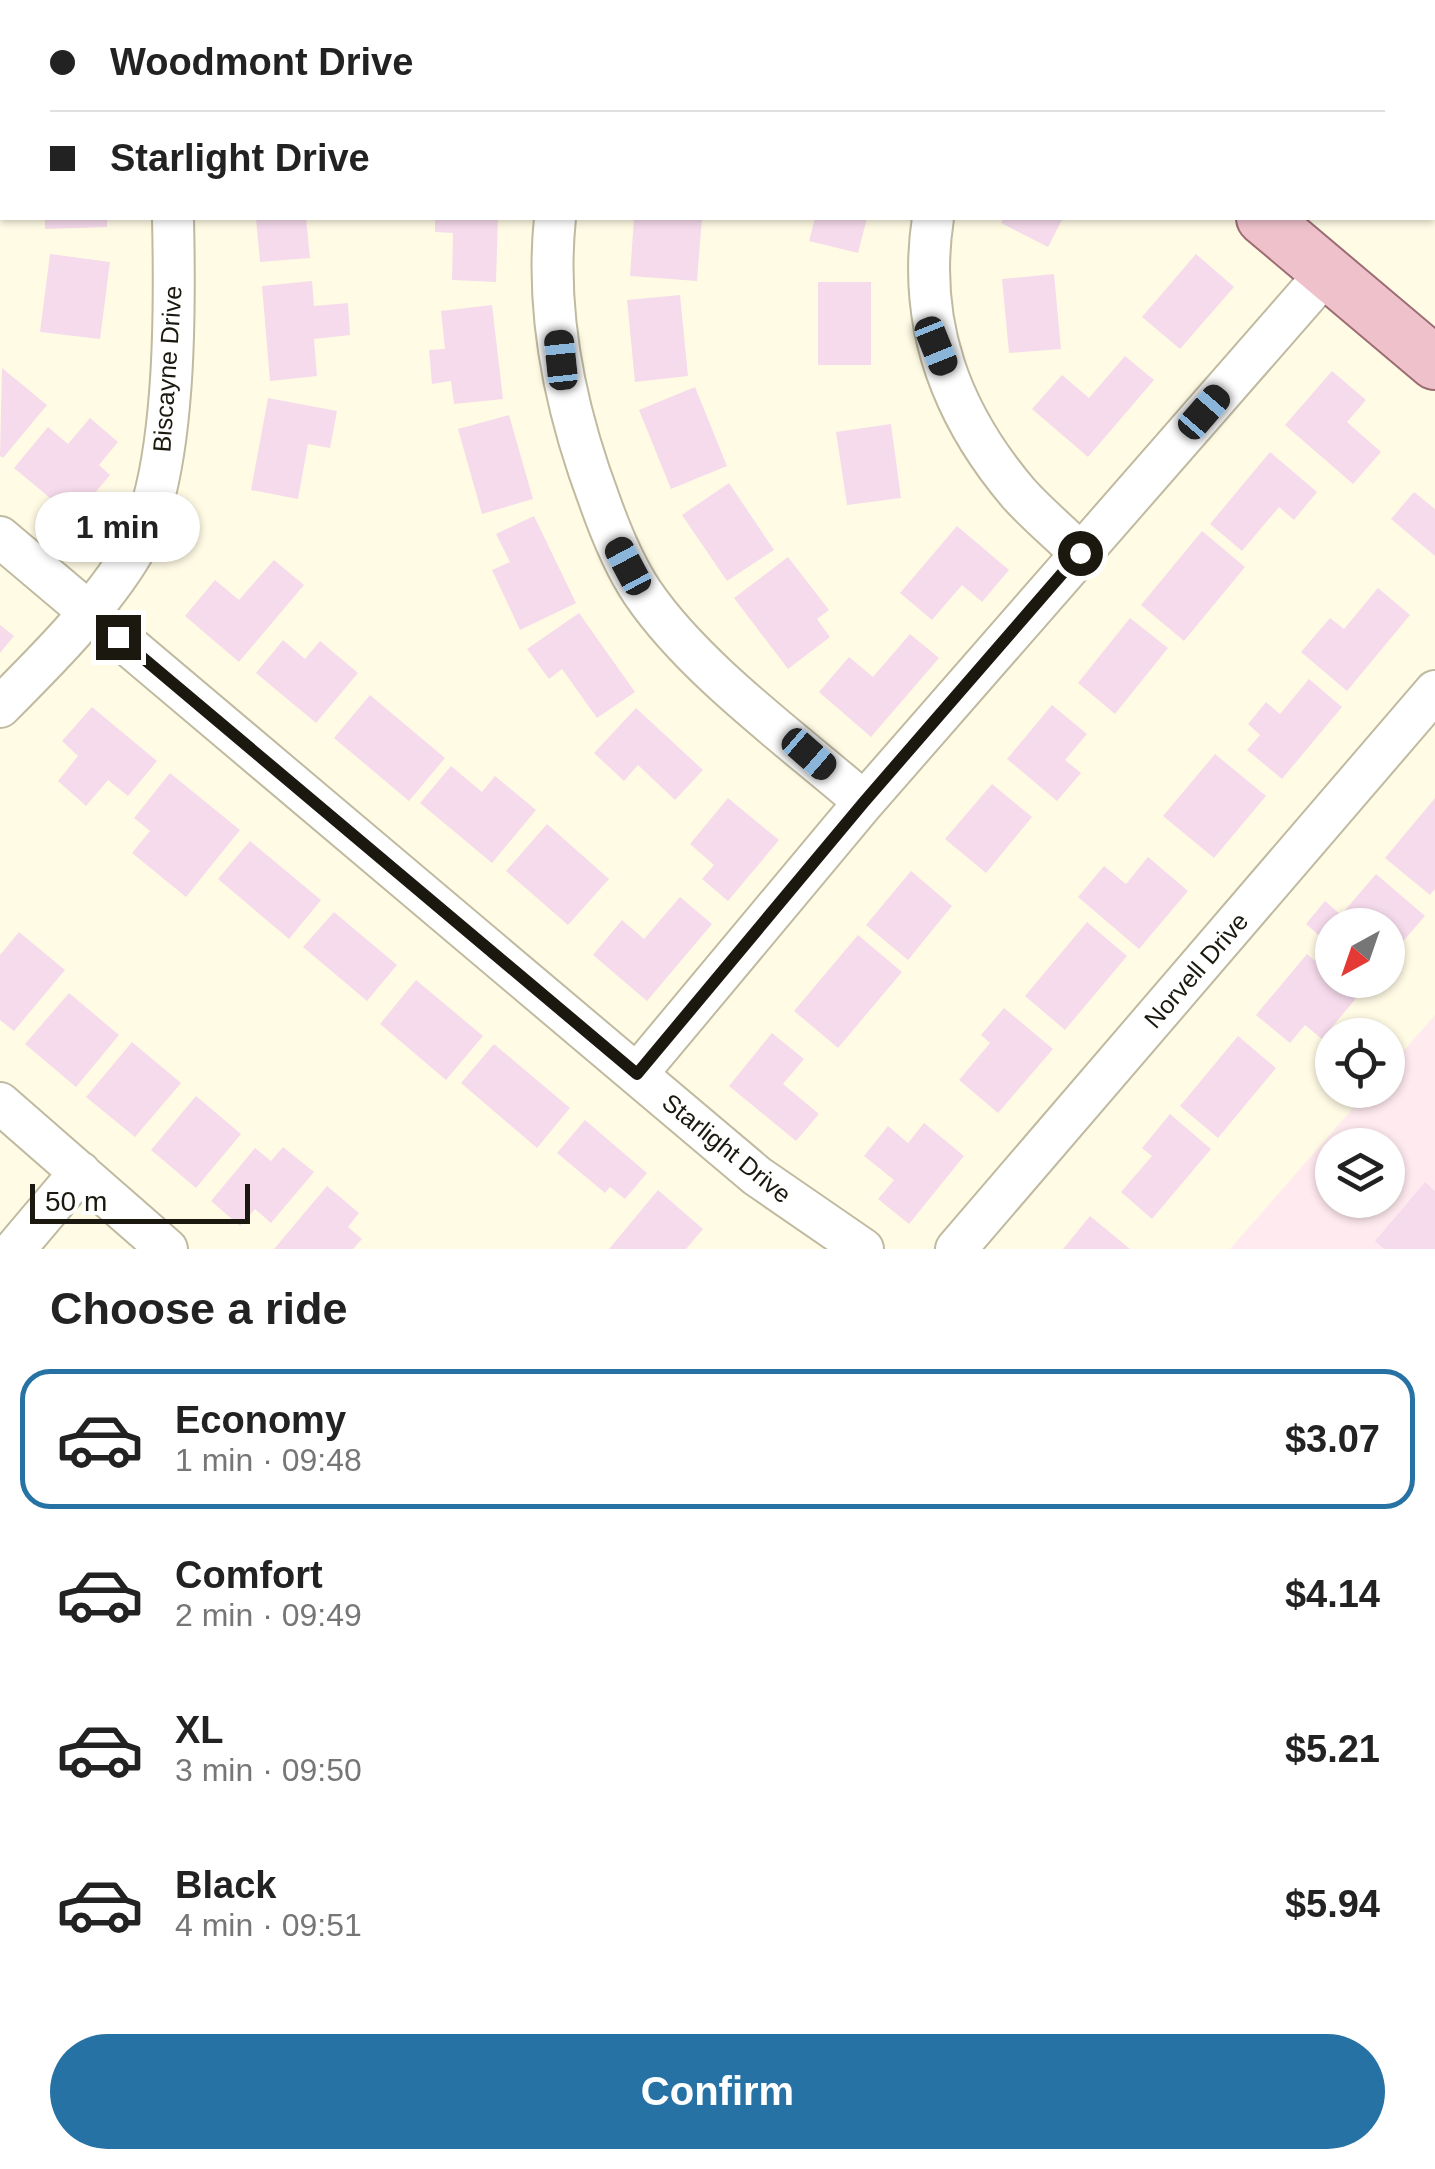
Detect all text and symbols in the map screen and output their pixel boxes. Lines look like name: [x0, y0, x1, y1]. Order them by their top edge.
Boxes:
text: Woodmont Drive: [110, 41, 413, 83]
text: Starlight Drive: [110, 137, 370, 179]
street label: Biscayne Drive: [147, 285, 187, 453]
car: [911, 313, 961, 379]
car: [543, 329, 579, 391]
car: [1173, 380, 1235, 444]
callout: 1 min: [36, 492, 200, 562]
text: 1 min: [76, 509, 159, 545]
route start: [1058, 531, 1103, 576]
car: [601, 532, 655, 600]
route end: [96, 615, 141, 660]
car: [777, 723, 841, 785]
street label: Norvell Drive: [1138, 907, 1254, 1033]
north arrow: [1315, 908, 1405, 998]
map controls: [1315, 908, 1405, 1218]
button: locate: [1315, 1018, 1405, 1108]
street label: Starlight Drive: [657, 1088, 797, 1208]
button: layers: [1315, 1128, 1405, 1218]
scale bar: [30, 1179, 250, 1224]
text: 50 m: [45, 1186, 107, 1217]
text: Choose a ride: [50, 1283, 348, 1334]
icon: car: [55, 1394, 145, 1484]
text: Economy: [175, 1399, 346, 1441]
text: $3.07: [1285, 1418, 1380, 1460]
text: 1 min · 09:48: [175, 1442, 362, 1478]
icon: car: [55, 1549, 145, 1639]
text: Comfort: [175, 1554, 323, 1596]
text: $4.14: [1285, 1573, 1380, 1615]
text: 2 min · 09:49: [175, 1597, 362, 1633]
icon: car: [55, 1704, 145, 1794]
text: XL: [175, 1709, 224, 1751]
text: $5.21: [1285, 1728, 1380, 1770]
text: 3 min · 09:50: [175, 1752, 362, 1788]
icon: car: [55, 1859, 145, 1949]
text: Black: [175, 1864, 276, 1906]
text: $5.94: [1285, 1883, 1380, 1925]
text: 4 min · 09:51: [175, 1907, 362, 1943]
button: Confirm: [50, 2034, 1385, 2149]

